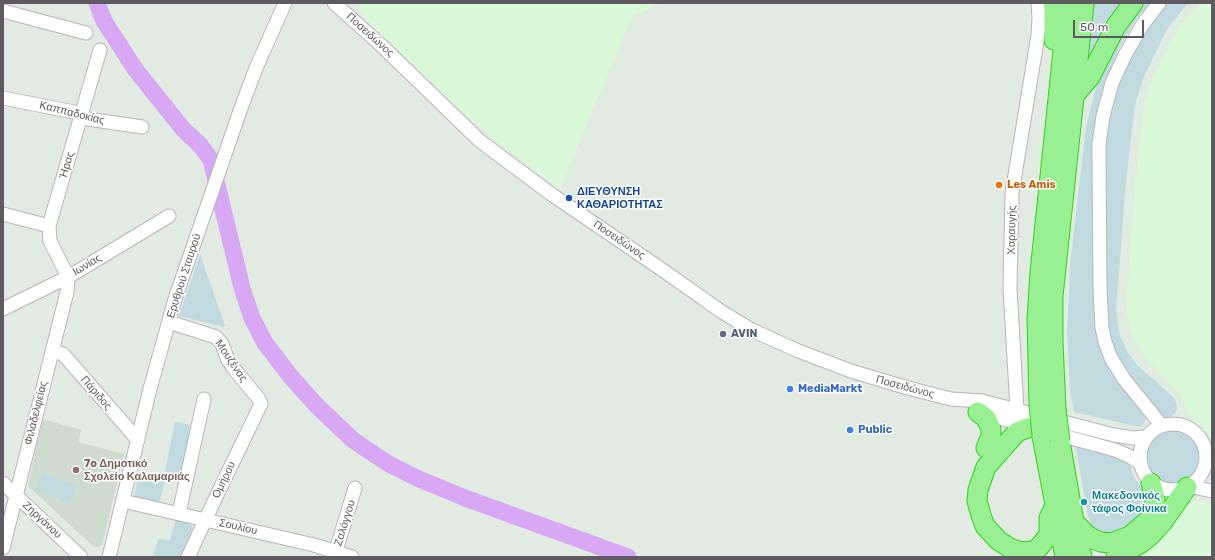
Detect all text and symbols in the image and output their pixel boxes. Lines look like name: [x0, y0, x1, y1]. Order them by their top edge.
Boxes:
street label: Ποσειδώνος: [343, 10, 397, 60]
scale bar: [1075, 12, 1146, 38]
text: 50 m: [1080, 20, 1108, 34]
street label: Καππαδοκίας: [38, 99, 106, 127]
street label: Ήρας: [57, 150, 77, 180]
place label: Les Amis: [1007, 178, 1056, 192]
marker: Les Amis: [994, 180, 1004, 190]
place label: ΔΙΕΥΘΥΝΣΗ ΚΑΘΑΡΙΟΤΗΤΑΣ: [577, 185, 663, 211]
marker: ΔΙΕΥΘΥΝΣΗ ΚΑΘΑΡΙΟΤΗΤΑΣ: [564, 193, 574, 203]
street label: Χαραυγής: [1005, 205, 1019, 255]
street label: Ποσειδώνος: [591, 218, 647, 262]
street label: Ερυθρού Σταυρού: [164, 232, 204, 320]
street label: Ιωνίας: [70, 251, 104, 279]
place label: AVIN: [731, 327, 757, 341]
marker: AVIN: [718, 329, 728, 339]
street label: Μουζένας: [212, 337, 250, 385]
street label: Πάριδος: [78, 373, 114, 413]
street label: Ποσειδώνος: [874, 373, 936, 401]
street label: Φιλαδελφείας: [22, 380, 50, 446]
place label: MediaMarkt: [798, 382, 862, 396]
marker: MediaMarkt: [785, 384, 795, 394]
place label: Public: [858, 423, 892, 437]
marker: Public: [845, 425, 855, 435]
place label: 7o Δημοτικό Σχολείο Καλαμαριάς: [84, 457, 190, 483]
street label: Ομήρου: [209, 459, 239, 501]
marker: 7o Δημοτικό Σχολείο Καλαμαριάς: [71, 465, 81, 475]
place label: Μακεδονικός τάφος Φοίνικα: [1092, 489, 1167, 515]
marker: Μακεδονικός τάφος Φοίνικα: [1079, 497, 1089, 507]
street label: Ζαλόγγου: [332, 498, 358, 548]
street label: Ζηργάνου: [20, 499, 64, 541]
street label: Σουλίου: [218, 516, 258, 538]

